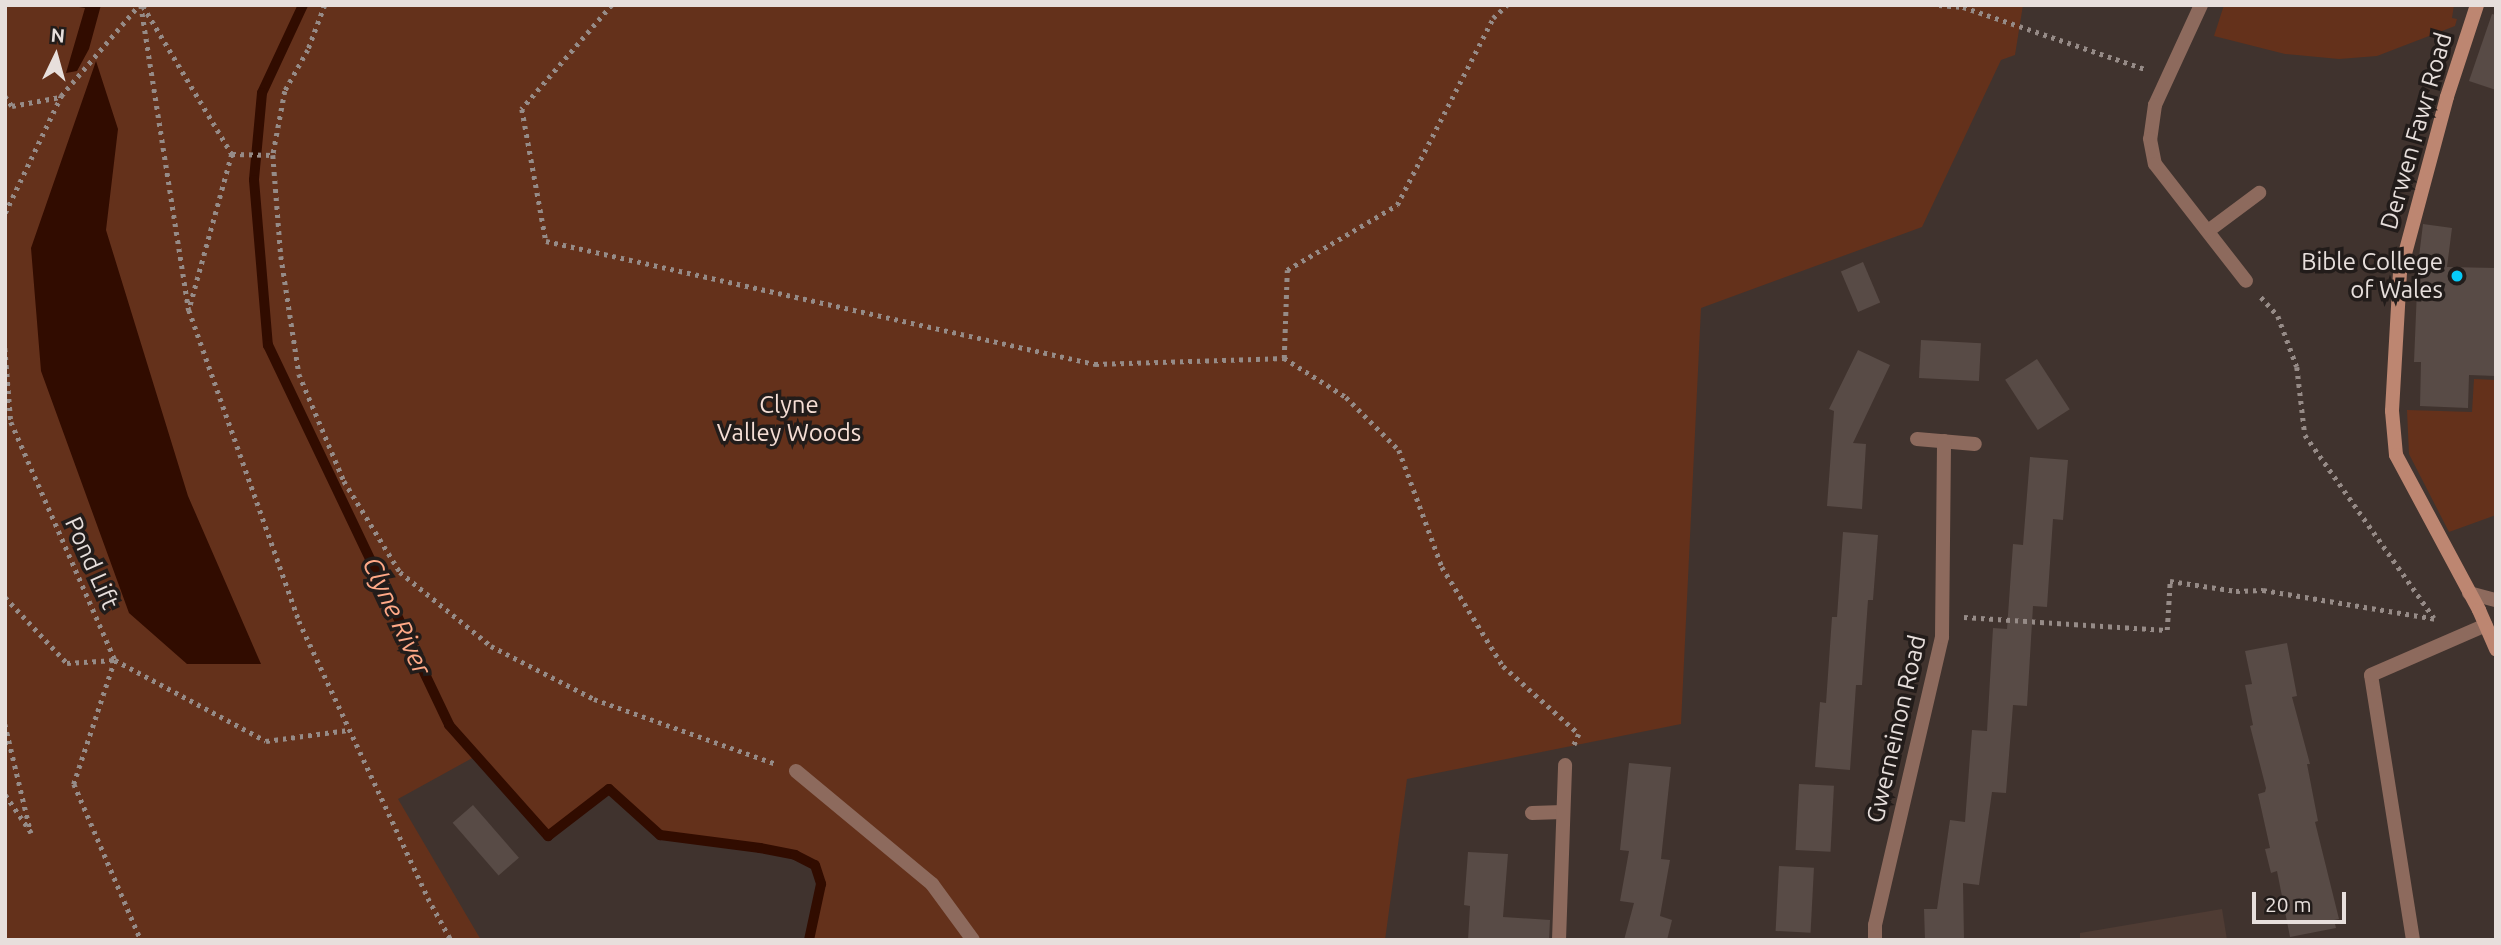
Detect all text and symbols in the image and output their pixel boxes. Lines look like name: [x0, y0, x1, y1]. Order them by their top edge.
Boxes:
north arrow: [21, 21, 91, 91]
text: N: [50, 24, 66, 47]
street label: Derwen Fawr Road: [2374, 29, 2458, 233]
place label: Bible College of Wales: [2301, 248, 2443, 304]
marker: Bible College of Wales: [2449, 268, 2465, 284]
park label: Clyne Valley Woods: [717, 391, 861, 447]
street label: Pond Lift: [59, 512, 125, 614]
water label: Clyne River: [356, 552, 438, 680]
street label: Gwerneinon Road: [1860, 632, 1932, 826]
scale bar: [2256, 878, 2350, 922]
text: 20 m: [2265, 892, 2312, 916]

